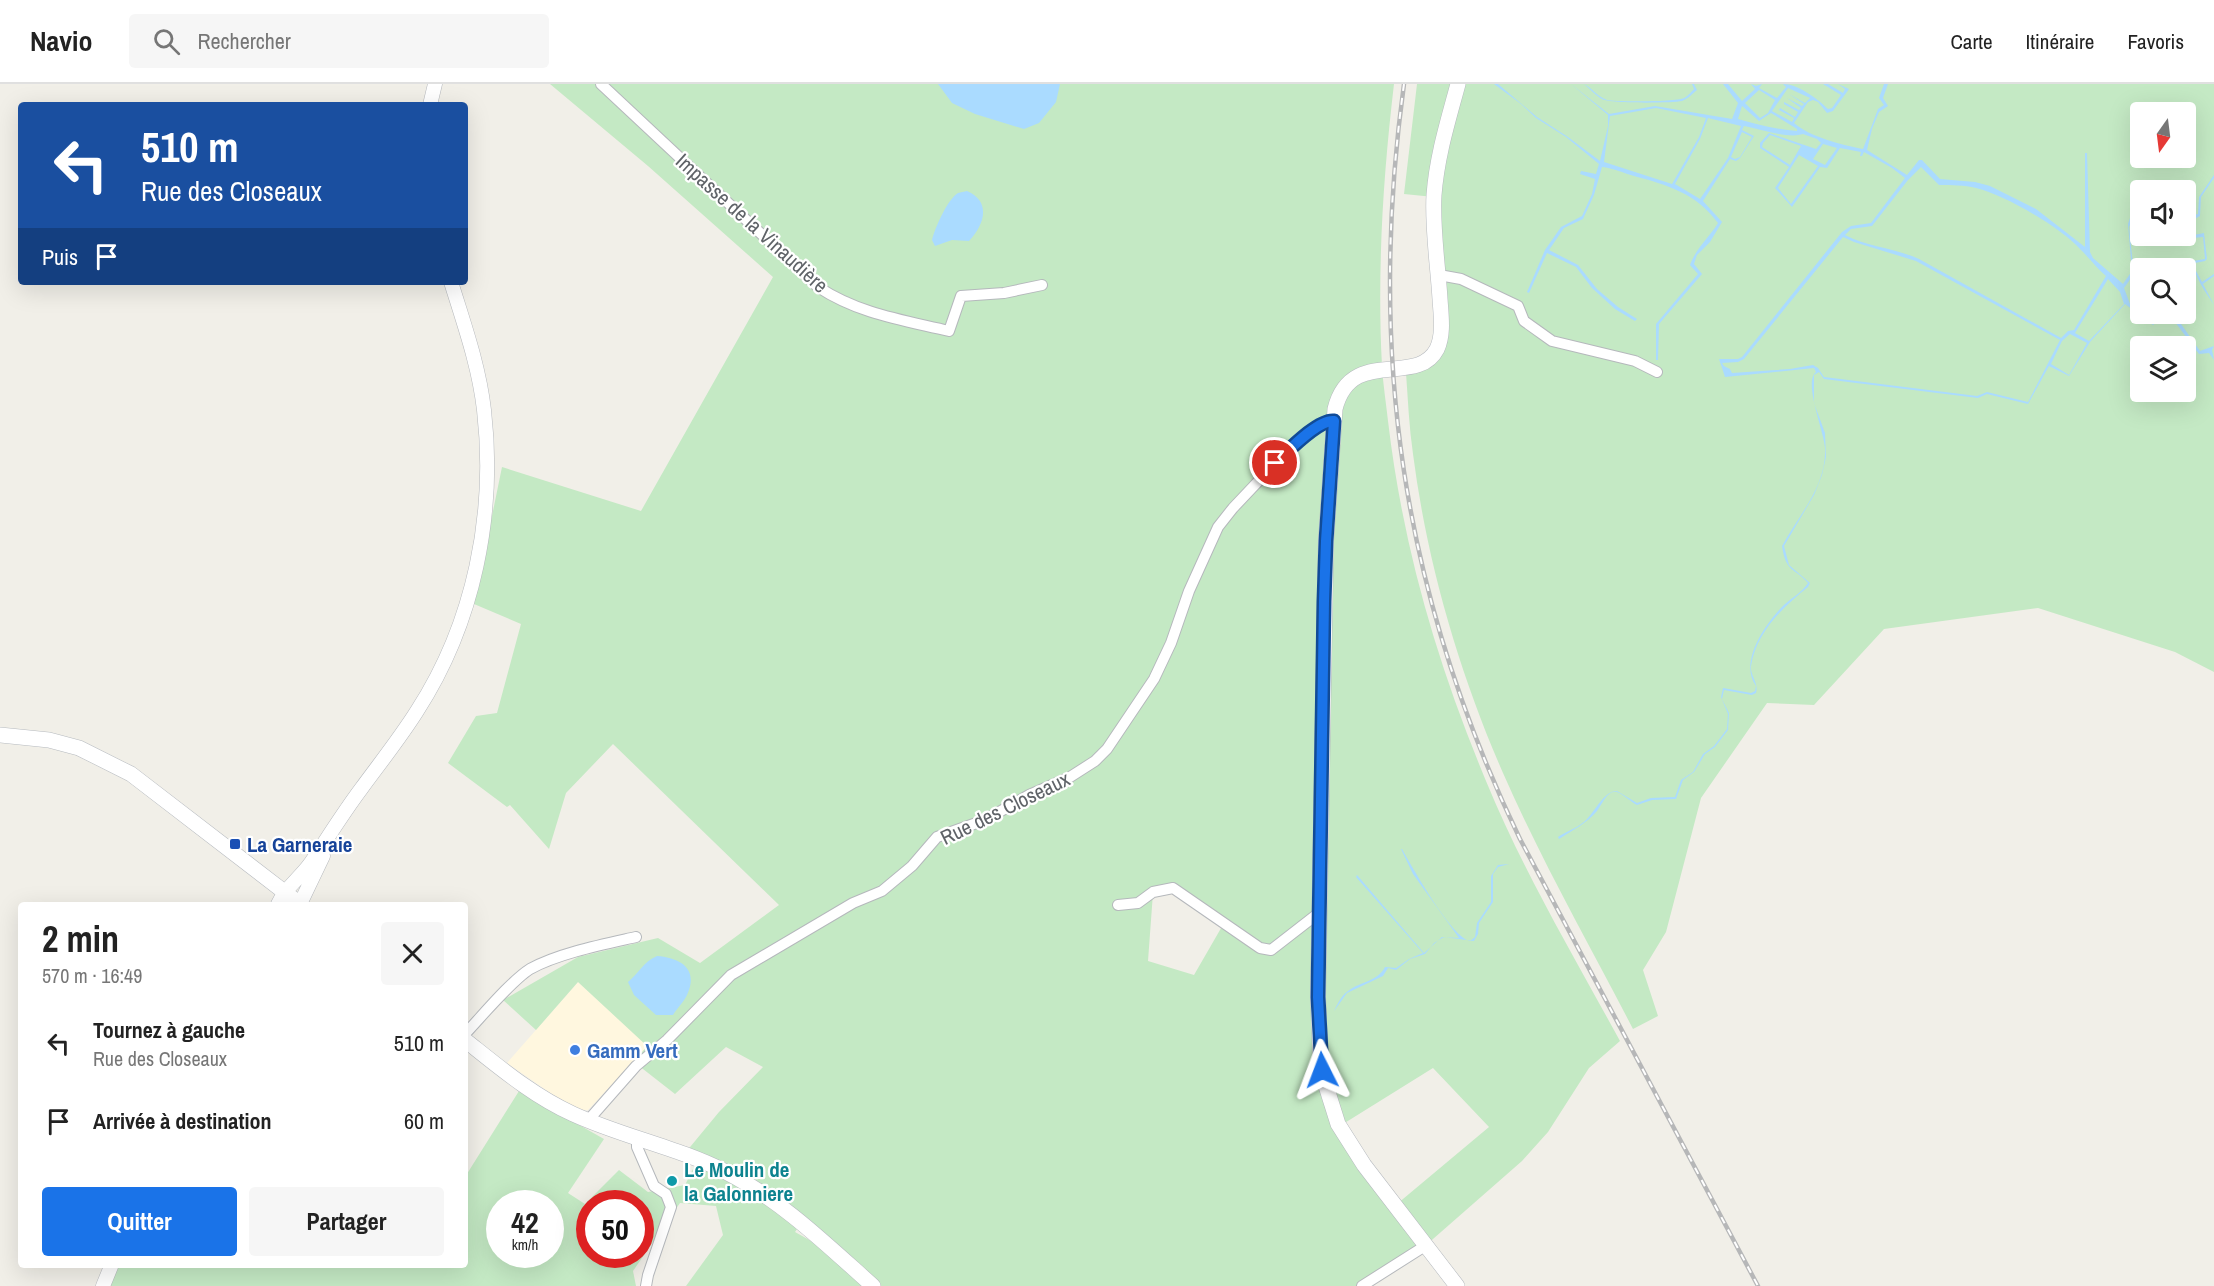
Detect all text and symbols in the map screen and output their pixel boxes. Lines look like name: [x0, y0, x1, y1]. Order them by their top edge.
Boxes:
search box: [129, 14, 549, 68]
text: Navio: [30, 22, 93, 60]
icon: search: [150, 25, 183, 58]
text: Rechercher: [198, 26, 291, 56]
text: Carte: [1950, 27, 1993, 56]
text: Itinéraire: [2026, 27, 2094, 56]
text: Favoris: [2127, 27, 2184, 56]
north arrow: [2130, 102, 2196, 168]
map controls: [2130, 102, 2196, 402]
text: 510 m: [141, 119, 239, 175]
icon: left: [42, 126, 120, 204]
street label: Impasse de la Vinaudière: [669, 147, 835, 299]
text: Rue des Closeaux: [141, 173, 322, 209]
button: sound: [2130, 180, 2196, 246]
icon: arrive: [90, 240, 123, 273]
text: Puis: [42, 242, 78, 272]
button: search: [2130, 258, 2196, 324]
button: layers: [2130, 336, 2196, 402]
pin: [1249, 437, 1300, 488]
icon: arrive: [1258, 446, 1291, 479]
street label: Rue des Closeaux: [935, 764, 1075, 852]
place label: La Garneraie: [247, 830, 352, 859]
marker: La Garneraie: [228, 837, 242, 851]
text: 2 min: [42, 915, 119, 963]
button: close: [381, 922, 444, 985]
text: 570 m · 16:49: [42, 962, 142, 989]
text: Tournez à gauche: [93, 1015, 245, 1045]
icon: left: [42, 1027, 75, 1060]
text: 510 m: [394, 1028, 444, 1058]
place label: Gamm Vert: [587, 1036, 678, 1065]
position arrow: [1290, 1038, 1354, 1102]
marker: Gamm Vert: [568, 1043, 582, 1057]
text: Rue des Closeaux: [93, 1045, 227, 1072]
icon: arrive: [42, 1105, 75, 1138]
text: Arrivée à destination: [93, 1106, 271, 1136]
text: 60 m: [404, 1106, 444, 1136]
place label: Le Moulin de la Galonniere: [684, 1155, 793, 1208]
marker: Le Moulin de la Galonniere: [665, 1174, 679, 1188]
button: Quitter: [42, 1187, 237, 1256]
button: Partager: [249, 1187, 444, 1256]
speed limit sign: 50: [576, 1190, 654, 1268]
text: 42: [511, 1202, 539, 1242]
text: km/h: [512, 1234, 538, 1255]

